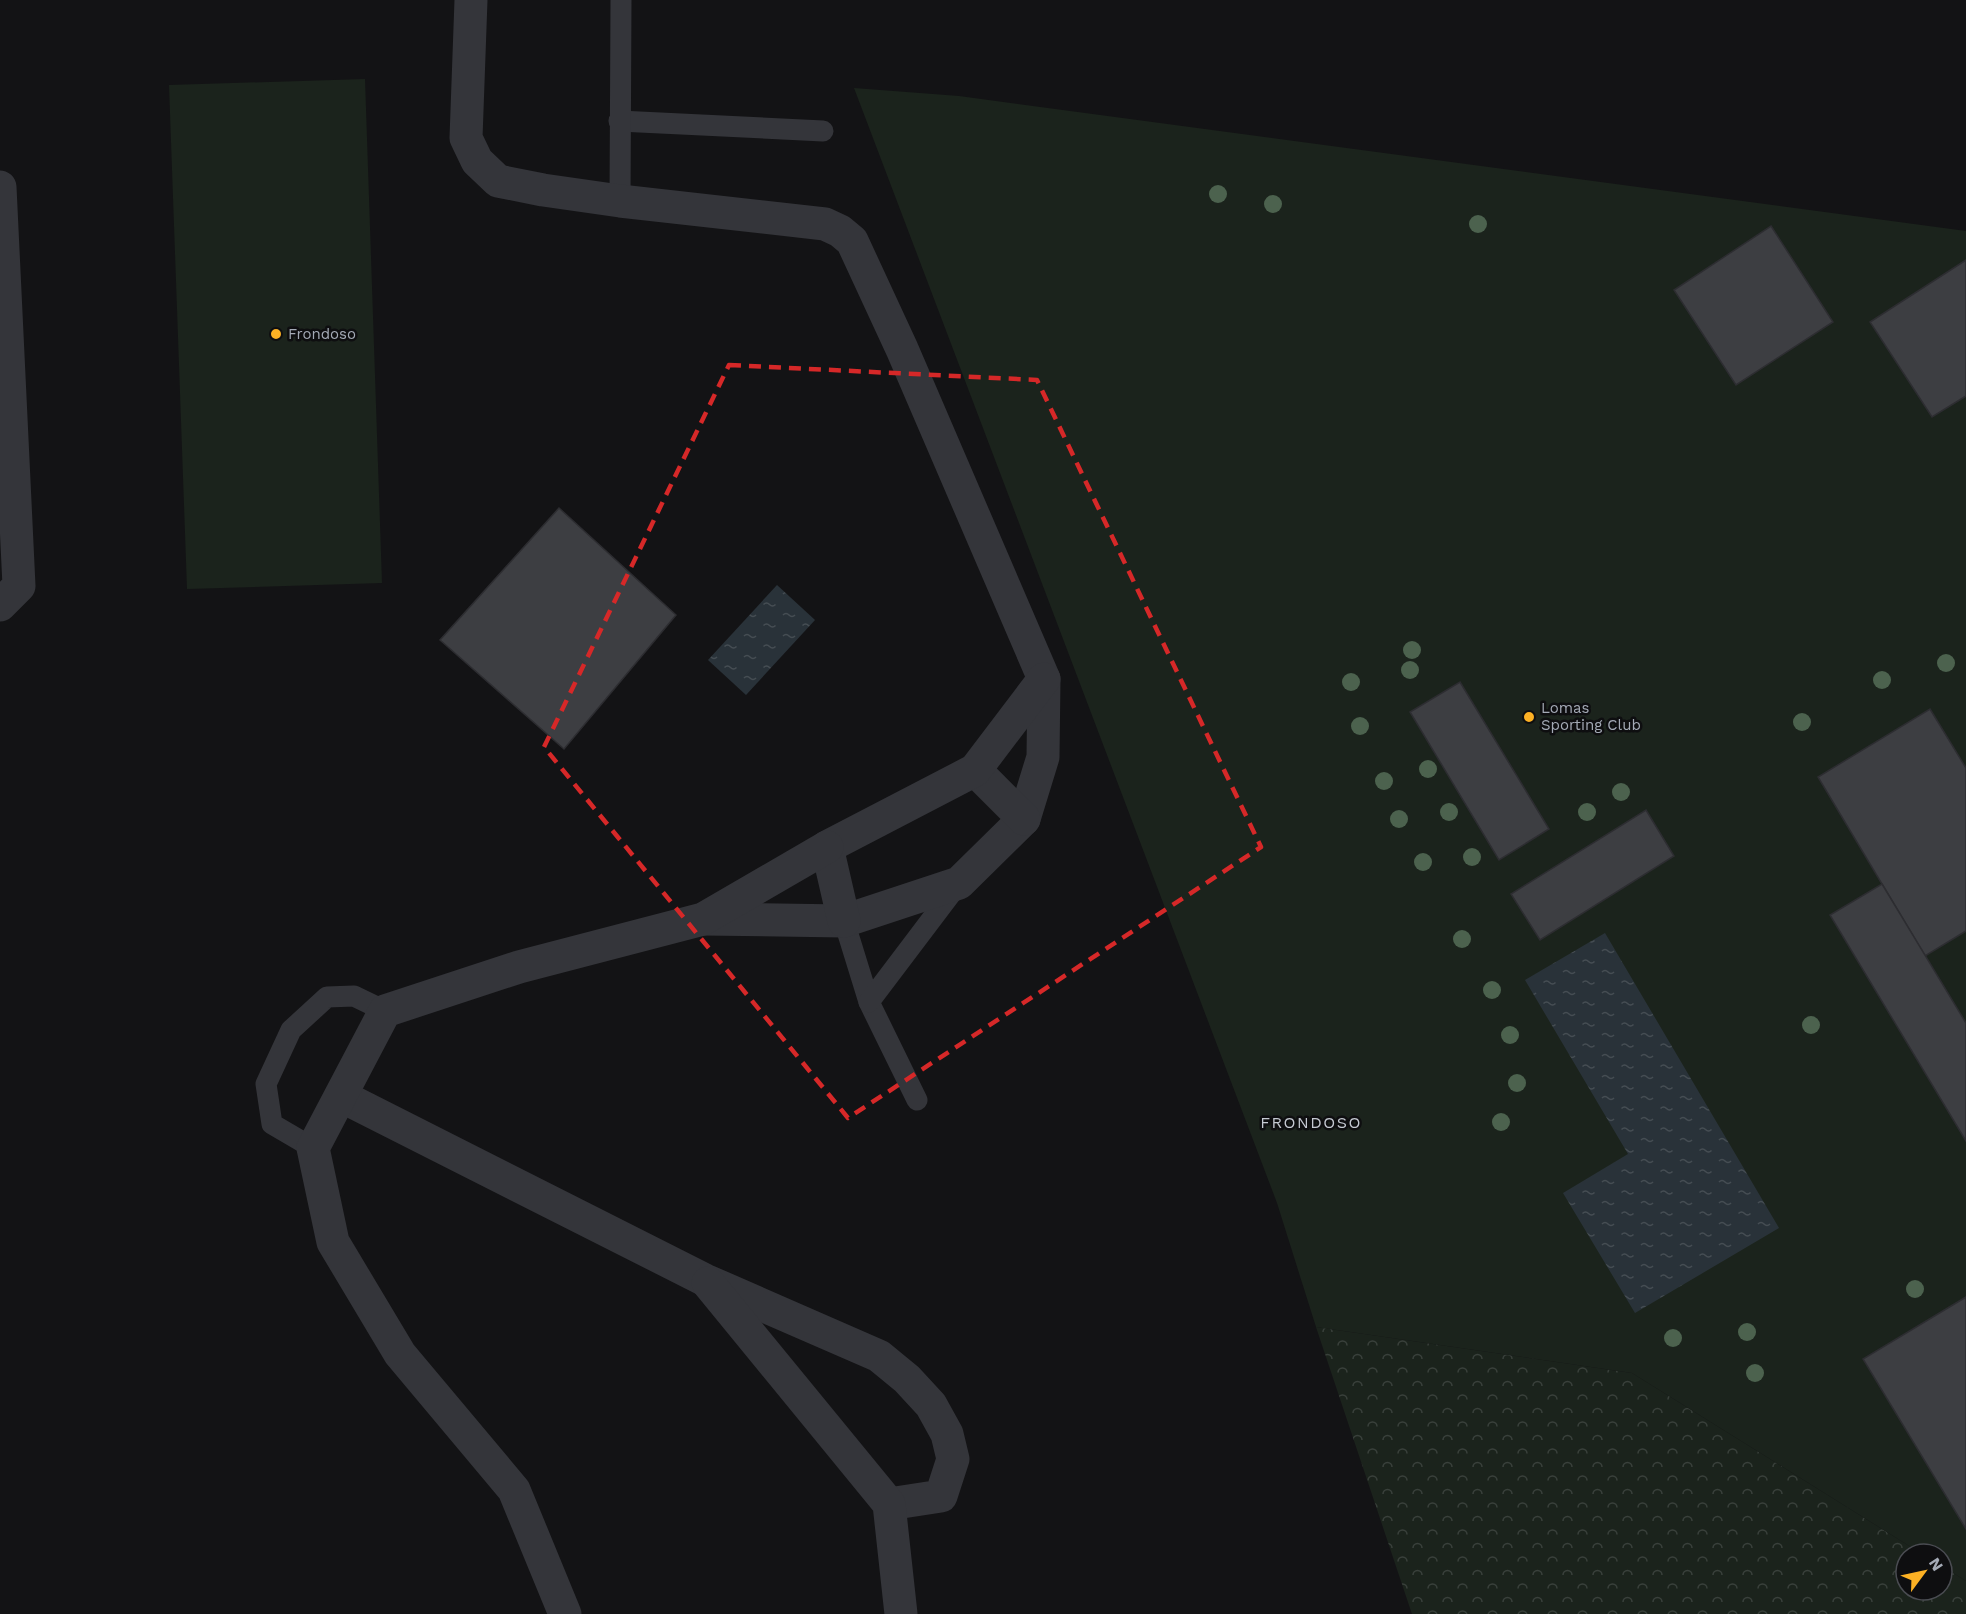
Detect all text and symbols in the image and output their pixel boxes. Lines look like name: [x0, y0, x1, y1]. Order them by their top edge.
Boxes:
place label: Frondoso: [288, 325, 356, 343]
marker: Frondoso: [269, 327, 283, 341]
place label: Lomas Sporting Club: [1541, 699, 1641, 734]
marker: Lomas Sporting Club: [1522, 710, 1536, 724]
district label: FRONDOSO: [1260, 1113, 1362, 1132]
north arrow: [1894, 1542, 1954, 1602]
text: N: [1925, 1554, 1947, 1574]

